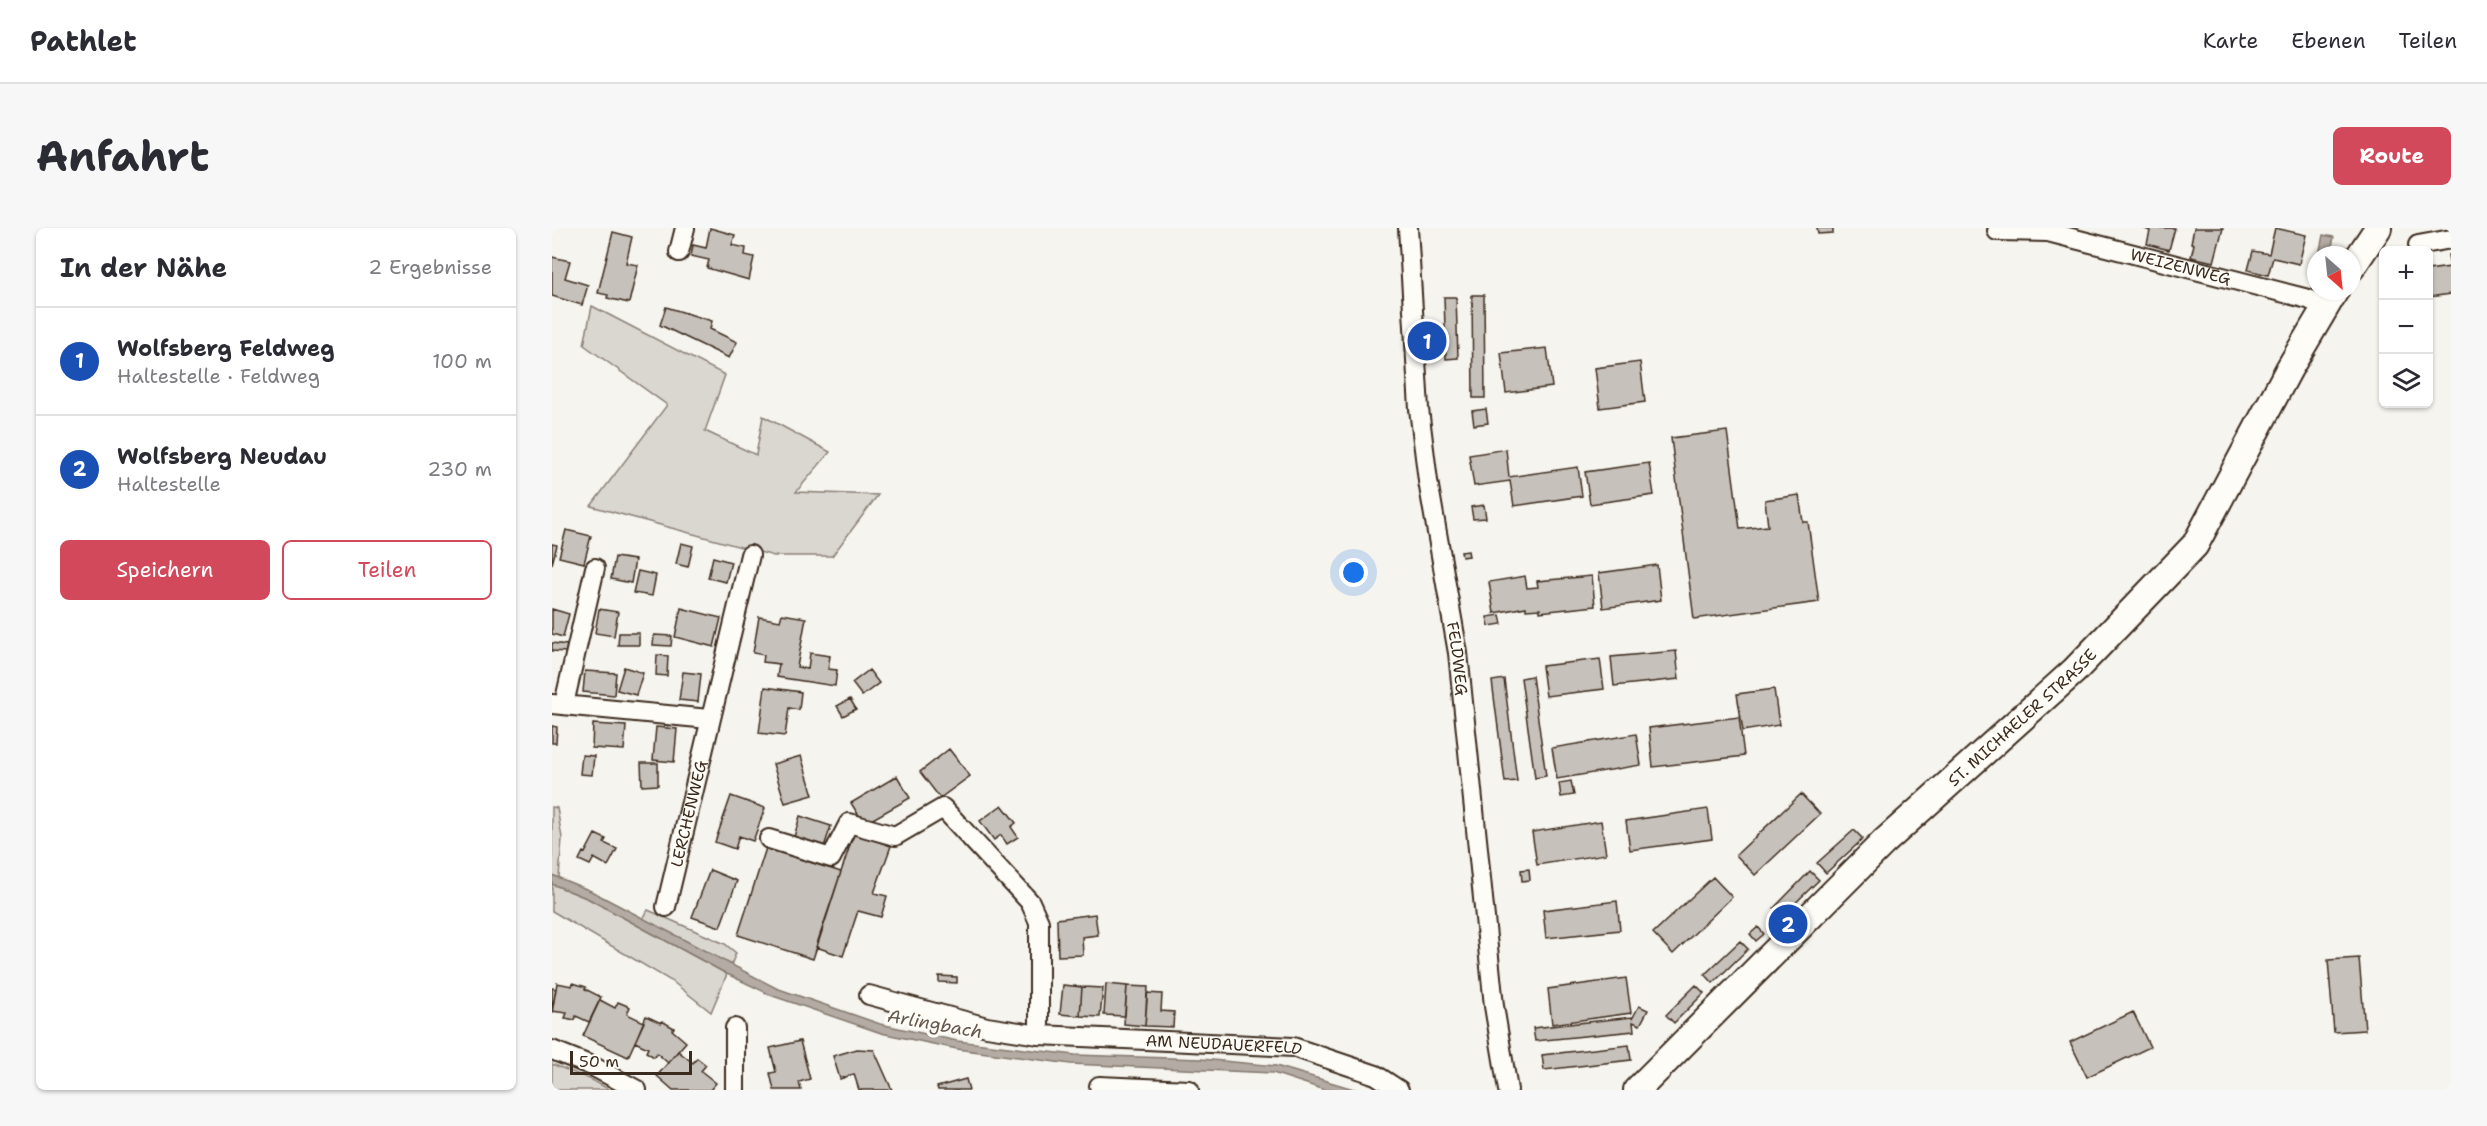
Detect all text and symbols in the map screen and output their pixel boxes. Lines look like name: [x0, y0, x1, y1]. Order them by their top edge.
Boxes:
text: Pathlet: [30, 22, 137, 60]
text: Karte: [2203, 27, 2258, 55]
text: Ebenen: [2291, 27, 2366, 55]
text: Teilen: [2399, 27, 2457, 55]
button: Route: [2333, 127, 2451, 185]
text: Anfahrt: [36, 128, 209, 184]
street label: WEIZENWEG: [2128, 243, 2233, 289]
north arrow: [2307, 246, 2361, 300]
map controls: [2379, 246, 2433, 408]
button: +: [2379, 246, 2433, 300]
text: In der Nähe: [60, 250, 227, 285]
text: 2 Ergebnisse: [368, 254, 492, 280]
button: −: [2379, 300, 2433, 354]
pin: 1: [1408, 318, 1446, 364]
text: Wolfsberg Feldweg: [117, 334, 335, 363]
text: 1: [75, 348, 84, 374]
text: 100 m: [432, 348, 492, 374]
button: layers: [2379, 354, 2433, 408]
text: Haltestelle · Feldweg: [117, 363, 320, 389]
text: Wolfsberg Neudau: [117, 442, 327, 471]
text: 2: [73, 456, 87, 482]
text: 230 m: [427, 456, 492, 482]
text: Haltestelle: [117, 471, 221, 497]
button: Speichern: [60, 540, 270, 600]
button: Teilen: [282, 540, 492, 600]
your location: [1339, 558, 1368, 587]
street label: FELDWEG: [1442, 620, 1473, 697]
street label: ST. MICHAELER STRASSE: [1943, 644, 2101, 790]
street label: LERCHENWEG: [665, 758, 711, 869]
pin: 2: [1768, 902, 1808, 946]
water label: Arlingbach: [886, 1004, 984, 1044]
street label: AM NEUDAUERFELD: [1145, 1030, 1305, 1060]
scale bar: [570, 1048, 692, 1076]
text: 50 m: [579, 1051, 619, 1072]

